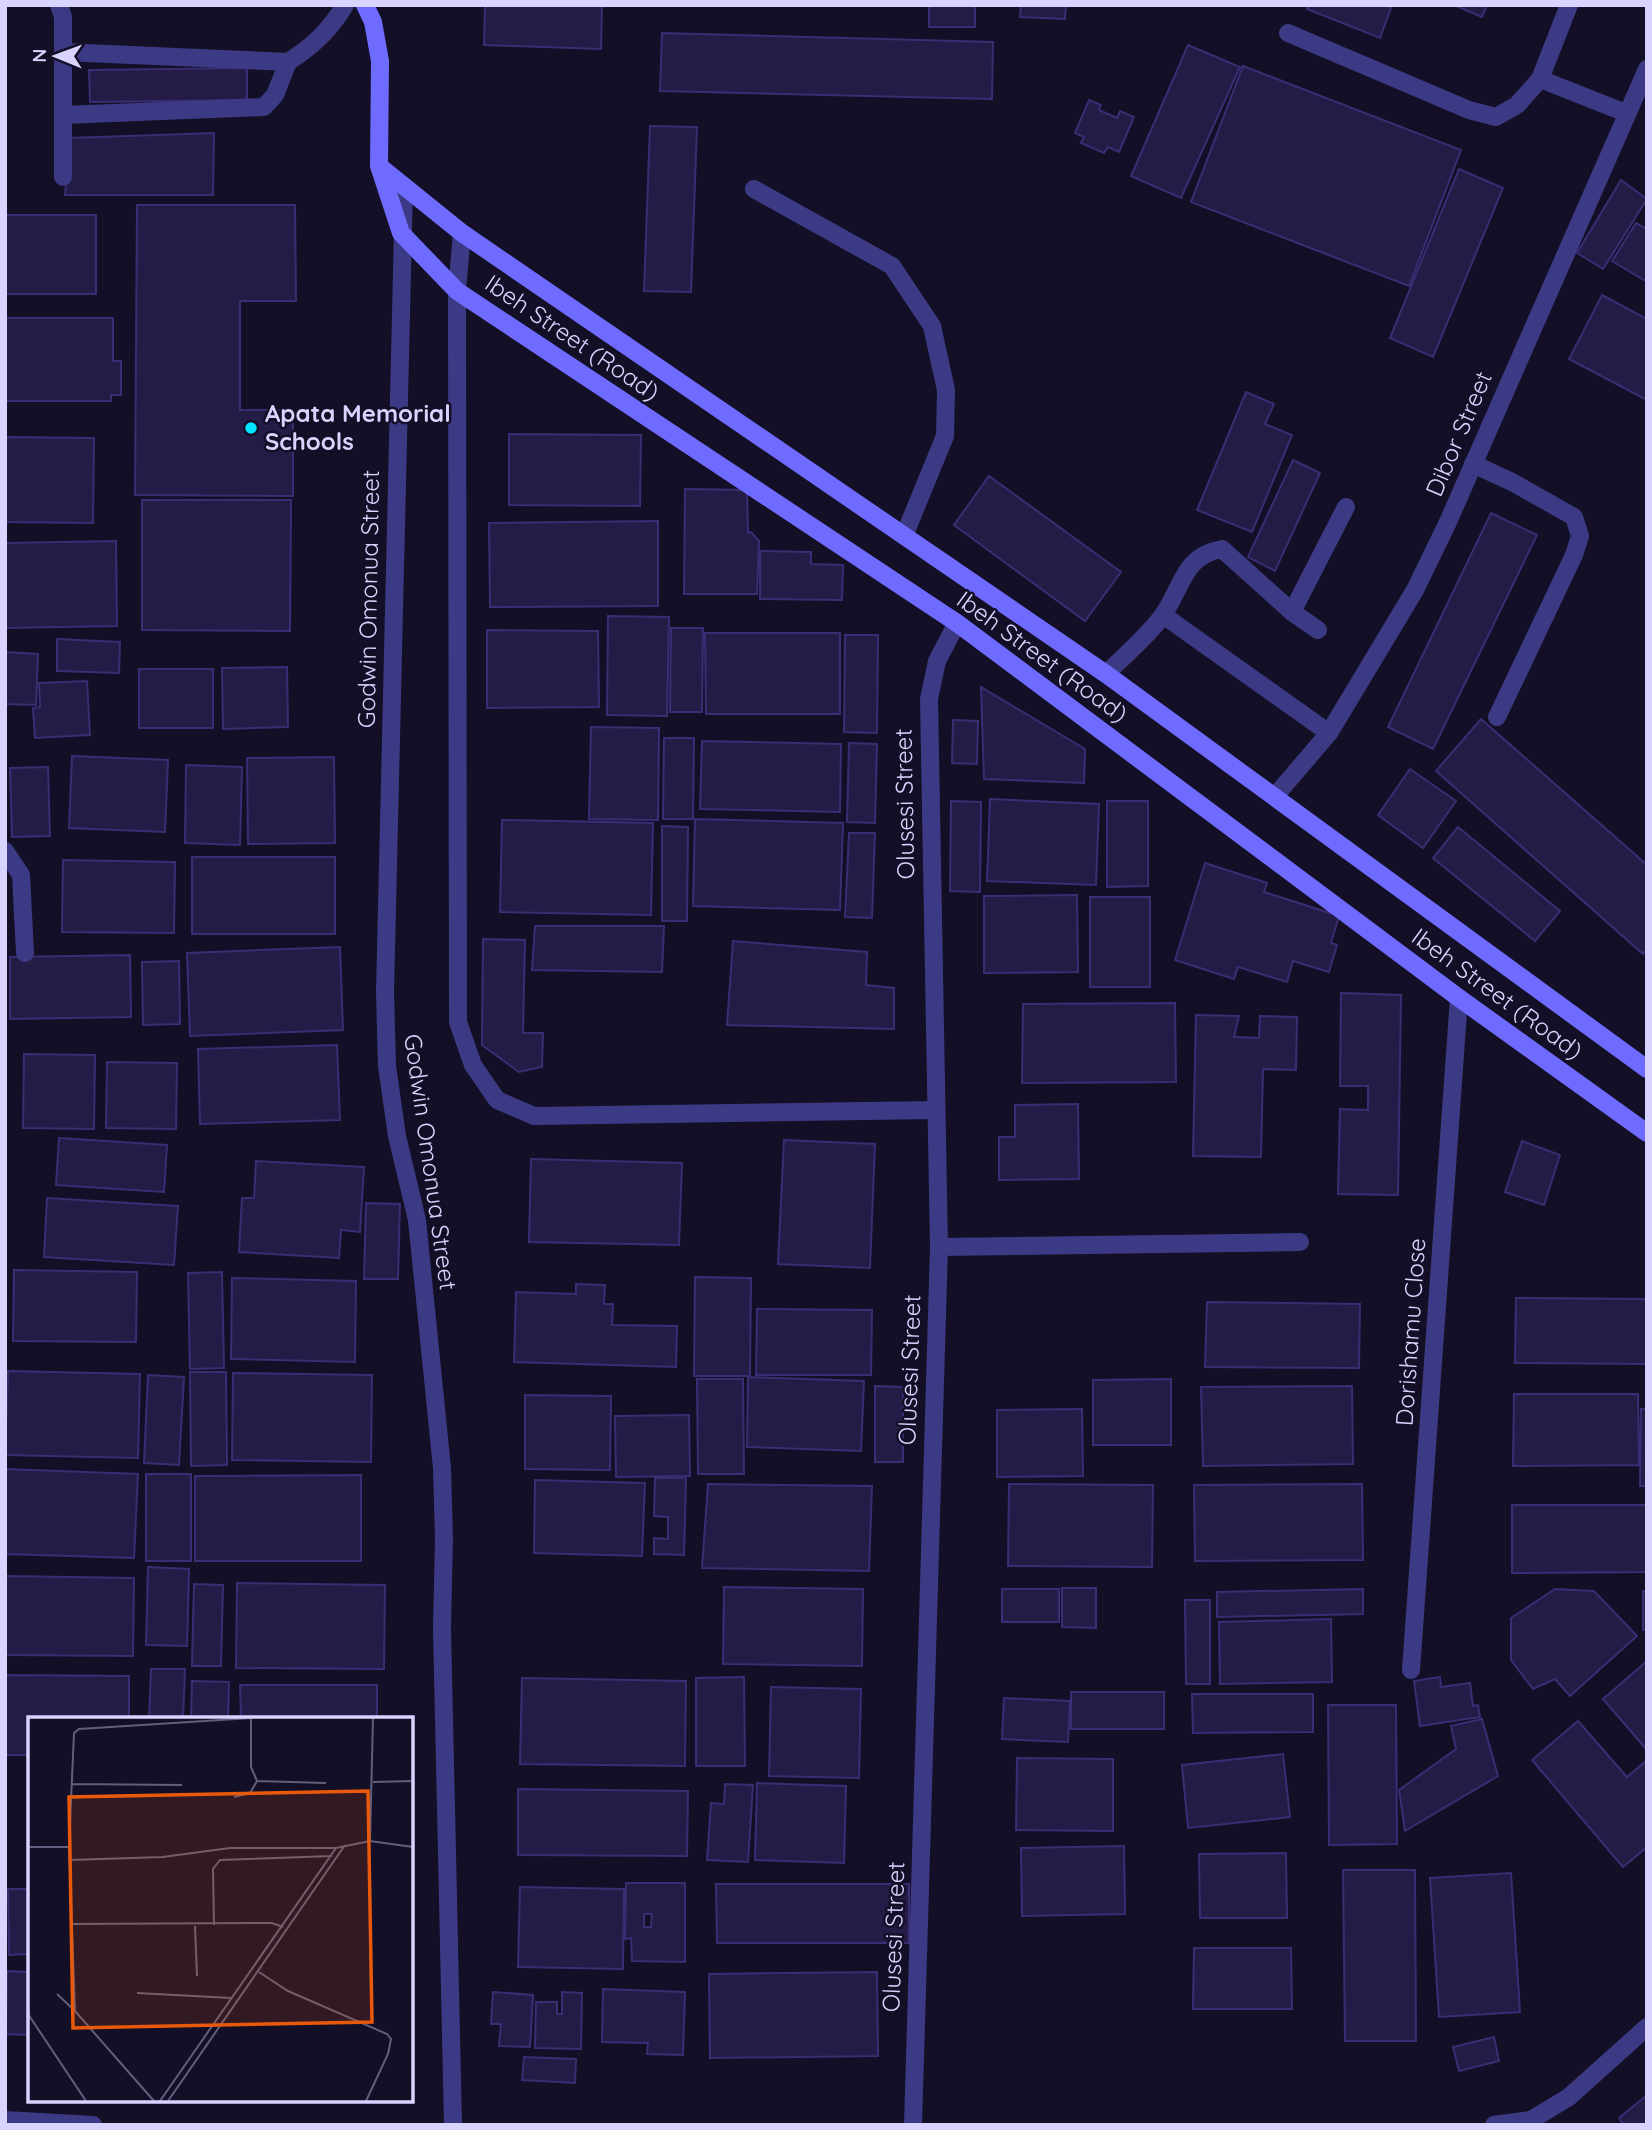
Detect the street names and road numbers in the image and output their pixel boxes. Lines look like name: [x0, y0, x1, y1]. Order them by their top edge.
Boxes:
street label: Ibeh Street (Road): [480, 268, 665, 407]
street label: Dibor Street: [1418, 367, 1498, 501]
street label: Godwin Omonua Street: [351, 470, 385, 728]
street label: Ibeh Street (Road): [951, 584, 1134, 728]
street label: Olusesi Street: [888, 728, 920, 880]
street label: Ibeh Street (Road): [1406, 921, 1589, 1065]
street label: Godwin Omonua Street: [398, 1032, 464, 1292]
street label: Dorishamu Close: [1388, 1237, 1432, 1427]
street label: Olusesi Street: [891, 1294, 927, 1446]
street label: Olusesi Street: [875, 1861, 911, 2013]

